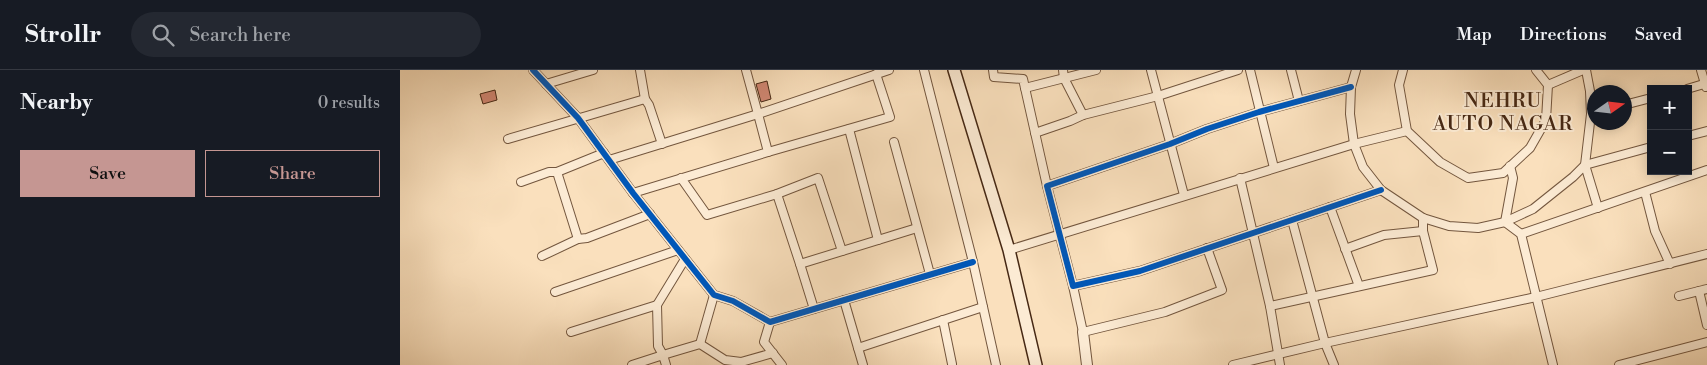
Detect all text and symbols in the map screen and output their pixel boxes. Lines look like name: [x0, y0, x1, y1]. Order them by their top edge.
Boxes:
search box: [131, 12, 481, 57]
text: Strollr: [25, 20, 101, 50]
icon: search: [149, 21, 177, 49]
text: Search here: [189, 23, 291, 47]
text: Map: [1456, 23, 1492, 46]
text: Directions: [1520, 23, 1607, 46]
text: Saved: [1635, 23, 1682, 46]
north arrow: [1587, 85, 1632, 130]
map controls: [1647, 85, 1692, 175]
button: +: [1647, 85, 1692, 130]
district label: NEHRU AUTO NAGAR: [1432, 89, 1573, 137]
text: Nearby: [20, 90, 93, 116]
text: 0 results: [318, 93, 380, 113]
button: −: [1647, 130, 1692, 175]
button: Save: [20, 150, 195, 197]
button: Share: [205, 150, 380, 197]

